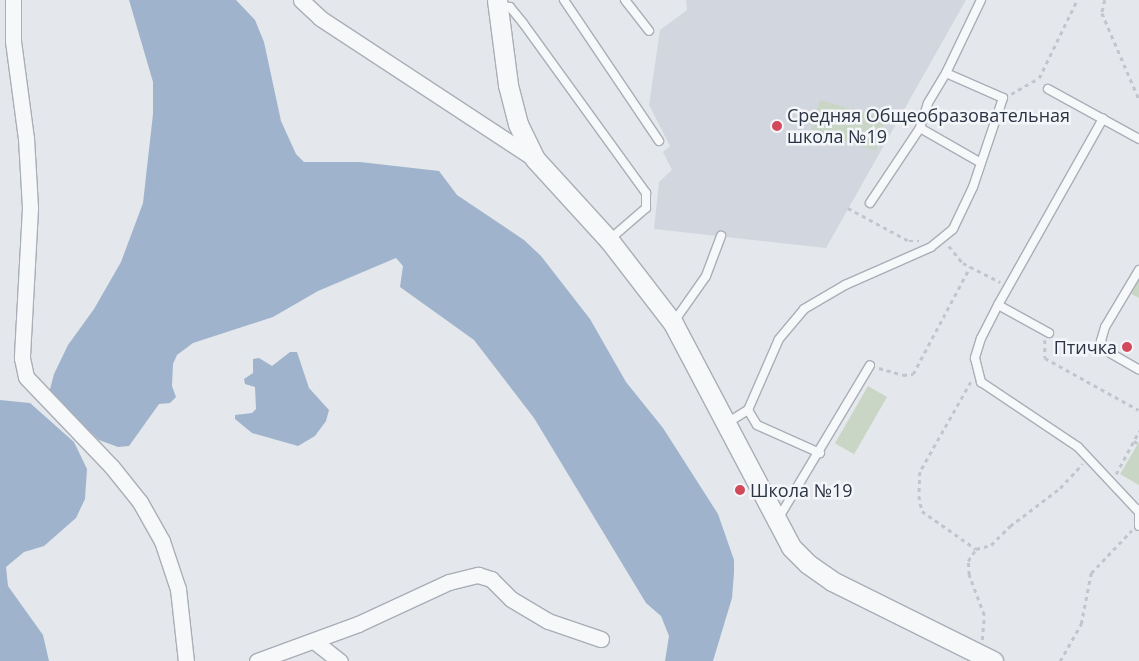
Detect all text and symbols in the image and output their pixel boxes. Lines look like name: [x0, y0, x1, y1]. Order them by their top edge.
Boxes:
place label: Средняя Общеобразовательная школа №19: [787, 105, 1070, 148]
marker: Средняя Общеобразовательная школа №19: [771, 120, 783, 132]
place label: Птичка: [1054, 336, 1117, 358]
marker: Птичка: [1121, 341, 1133, 353]
place label: Школа №19: [750, 479, 853, 501]
marker: Школа №19: [734, 484, 746, 496]

